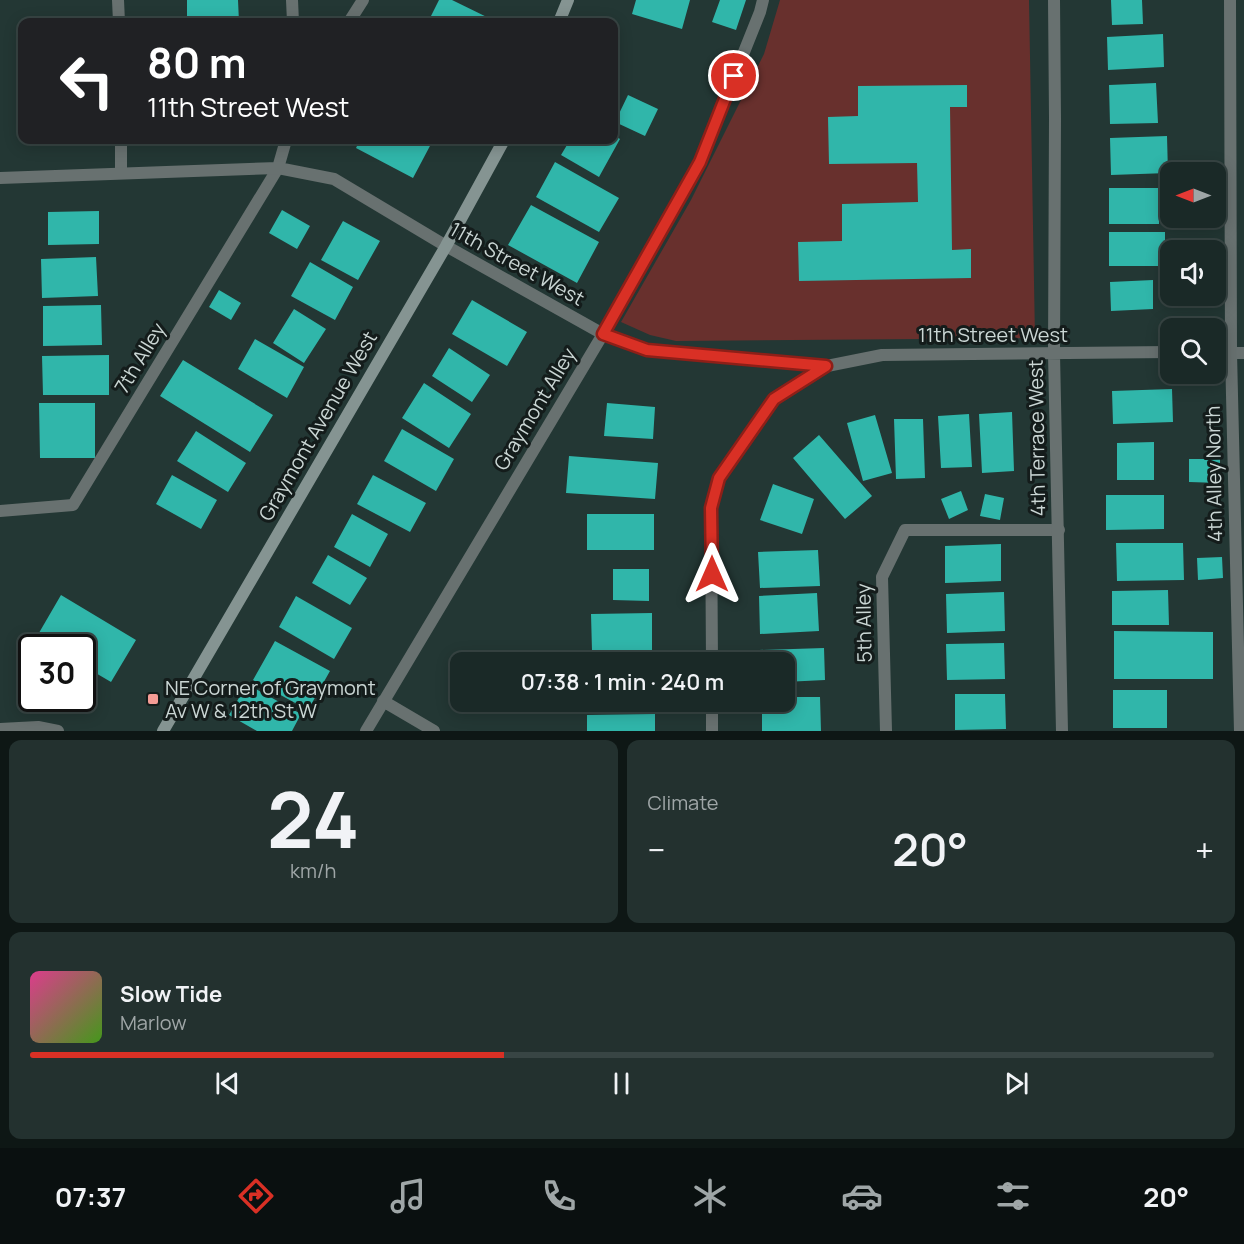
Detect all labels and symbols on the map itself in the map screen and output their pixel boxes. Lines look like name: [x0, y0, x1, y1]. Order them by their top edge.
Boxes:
pin: [708, 50, 759, 101]
north arrow: [1160, 162, 1226, 228]
street label: 11th Street West: [445, 215, 589, 312]
street label: 7th Alley: [108, 317, 171, 398]
street label: 11th Street West: [918, 321, 1068, 348]
street label: Graymont Avenue West: [252, 326, 383, 525]
street label: Graymont Alley: [487, 342, 582, 475]
street label: 4th Terrace West: [1022, 359, 1051, 517]
street label: 4th Alley North: [1199, 406, 1228, 542]
position arrow: [680, 542, 744, 606]
street label: 5th Alley: [849, 583, 878, 663]
speed limit sign: 30: [18, 634, 96, 712]
place label: NE Corner of Graymont Av W & 12th St W: [165, 674, 376, 724]
marker: NE Corner of Graymont Av W & 12th St W: [146, 692, 160, 706]

